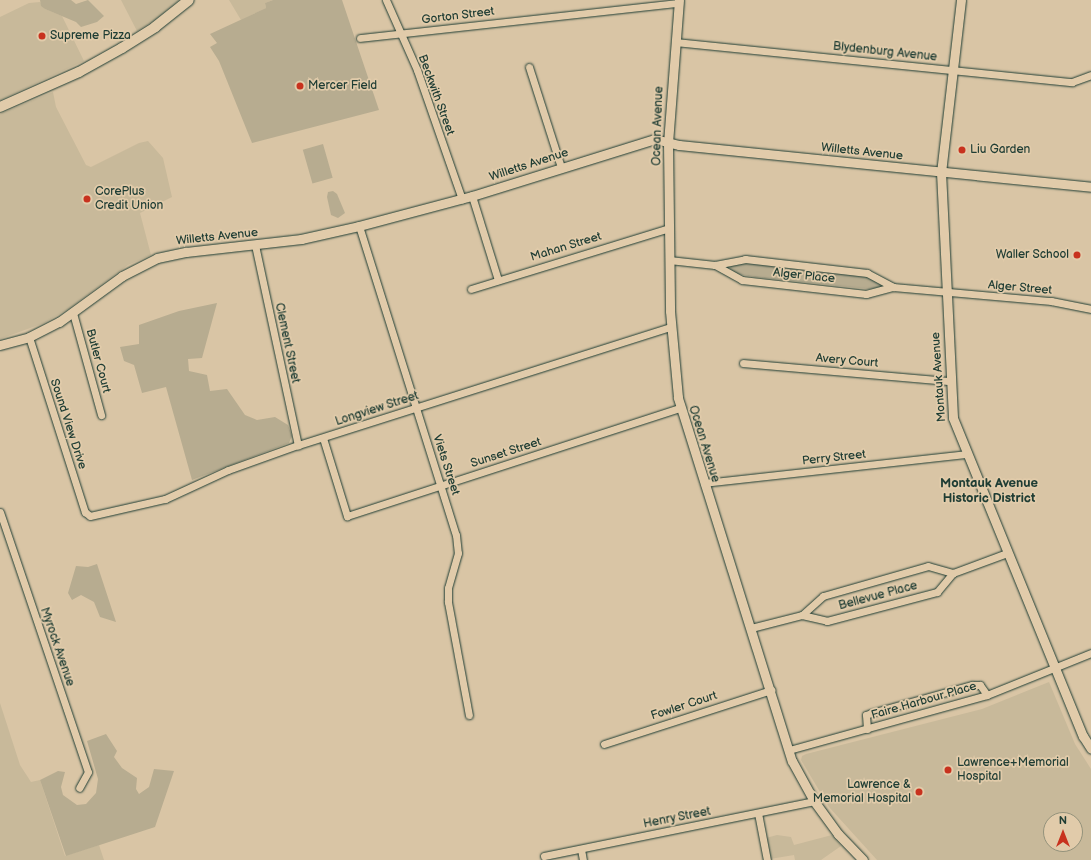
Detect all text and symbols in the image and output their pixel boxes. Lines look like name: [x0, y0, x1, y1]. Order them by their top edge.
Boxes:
street label: Gorton Street: [421, 4, 495, 28]
place label: Supreme Pizza: [50, 29, 131, 43]
marker: Supreme Pizza: [37, 31, 47, 41]
street label: Blydenburg Avenue: [832, 39, 938, 65]
street label: Beckwith Street: [415, 53, 457, 137]
place label: Mercer Field: [308, 79, 377, 93]
marker: Mercer Field: [295, 81, 305, 91]
street label: Ocean Avenue: [649, 86, 667, 166]
street label: Willetts Avenue: [820, 141, 904, 163]
place label: Liu Garden: [970, 143, 1030, 157]
street label: Willetts Avenue: [488, 145, 570, 185]
marker: Liu Garden: [957, 145, 967, 155]
place label: CorePlus Credit Union: [95, 185, 163, 213]
marker: CorePlus Credit Union: [82, 194, 92, 204]
street label: Willetts Avenue: [175, 226, 259, 248]
street label: Mahan Street: [529, 229, 603, 265]
place label: Waller School: [995, 248, 1069, 262]
marker: Waller School: [1072, 250, 1082, 260]
street label: Alger Place: [772, 266, 836, 286]
street label: Alger Street: [987, 278, 1053, 298]
street label: Clement Street: [271, 301, 303, 385]
street label: Butler Court: [83, 327, 113, 395]
street label: Montauk Avenue: [929, 332, 949, 422]
street label: Avery Court: [815, 351, 879, 371]
street label: Sound View Drive: [47, 377, 89, 471]
street label: Longview Street: [333, 389, 421, 429]
street label: Ocean Avenue: [685, 404, 723, 484]
street label: Viets Street: [429, 433, 463, 497]
street label: Sunset Street: [469, 435, 543, 471]
street label: Perry Street: [801, 447, 867, 469]
district label: Montauk Avenue Historic District: [940, 476, 1038, 507]
street label: Bellevue Place: [837, 579, 919, 613]
street label: Myrock Avenue: [37, 606, 77, 688]
street label: Faire Harbour Place: [870, 679, 978, 723]
street label: Fowler Court: [649, 689, 719, 723]
place label: Lawrence+Memorial Hospital: [957, 756, 1069, 784]
marker: Lawrence+Memorial Hospital: [942, 764, 954, 776]
place label: Lawrence & Memorial Hospital: [813, 778, 911, 806]
marker: Lawrence & Memorial Hospital: [914, 787, 924, 797]
street label: Henry Street: [642, 804, 712, 832]
north arrow: [1043, 812, 1083, 852]
text: N: [1059, 814, 1067, 827]

